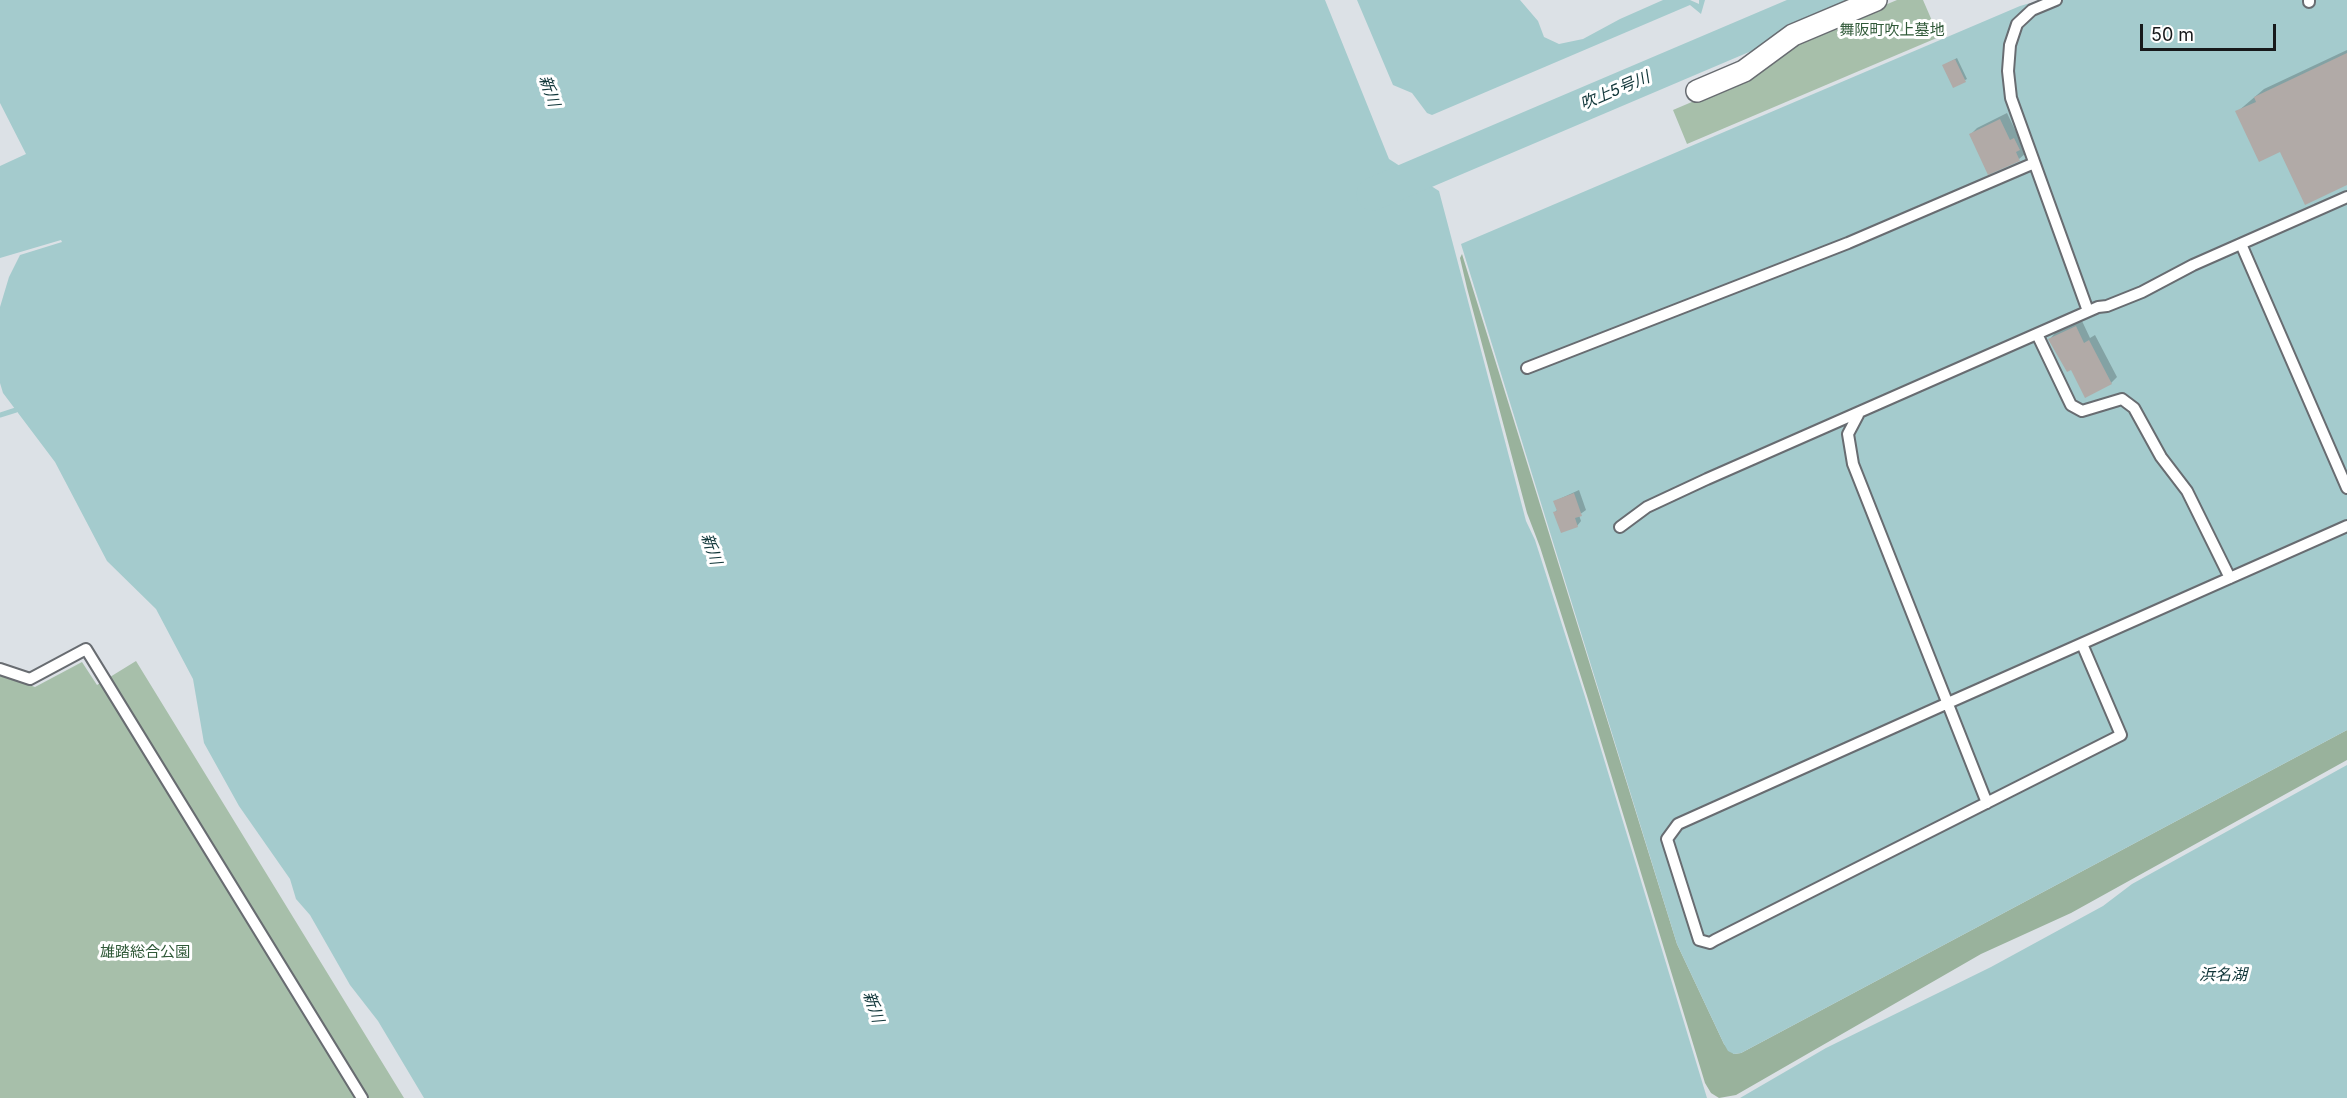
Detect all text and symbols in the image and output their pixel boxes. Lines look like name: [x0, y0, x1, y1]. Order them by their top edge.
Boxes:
scale bar: [2143, 12, 2280, 50]
park label: 舞阪町吹上墓地: [1840, 21, 1944, 39]
text: 50 m: [2151, 24, 2194, 45]
water label: 吹上5号川: [1577, 68, 1653, 114]
water label: 新川: [535, 73, 563, 109]
water label: 新川: [697, 531, 725, 567]
park label: 雄踏総合公園: [100, 943, 190, 961]
water label: 浜名湖: [2199, 965, 2247, 985]
water label: 新川: [859, 989, 887, 1025]

